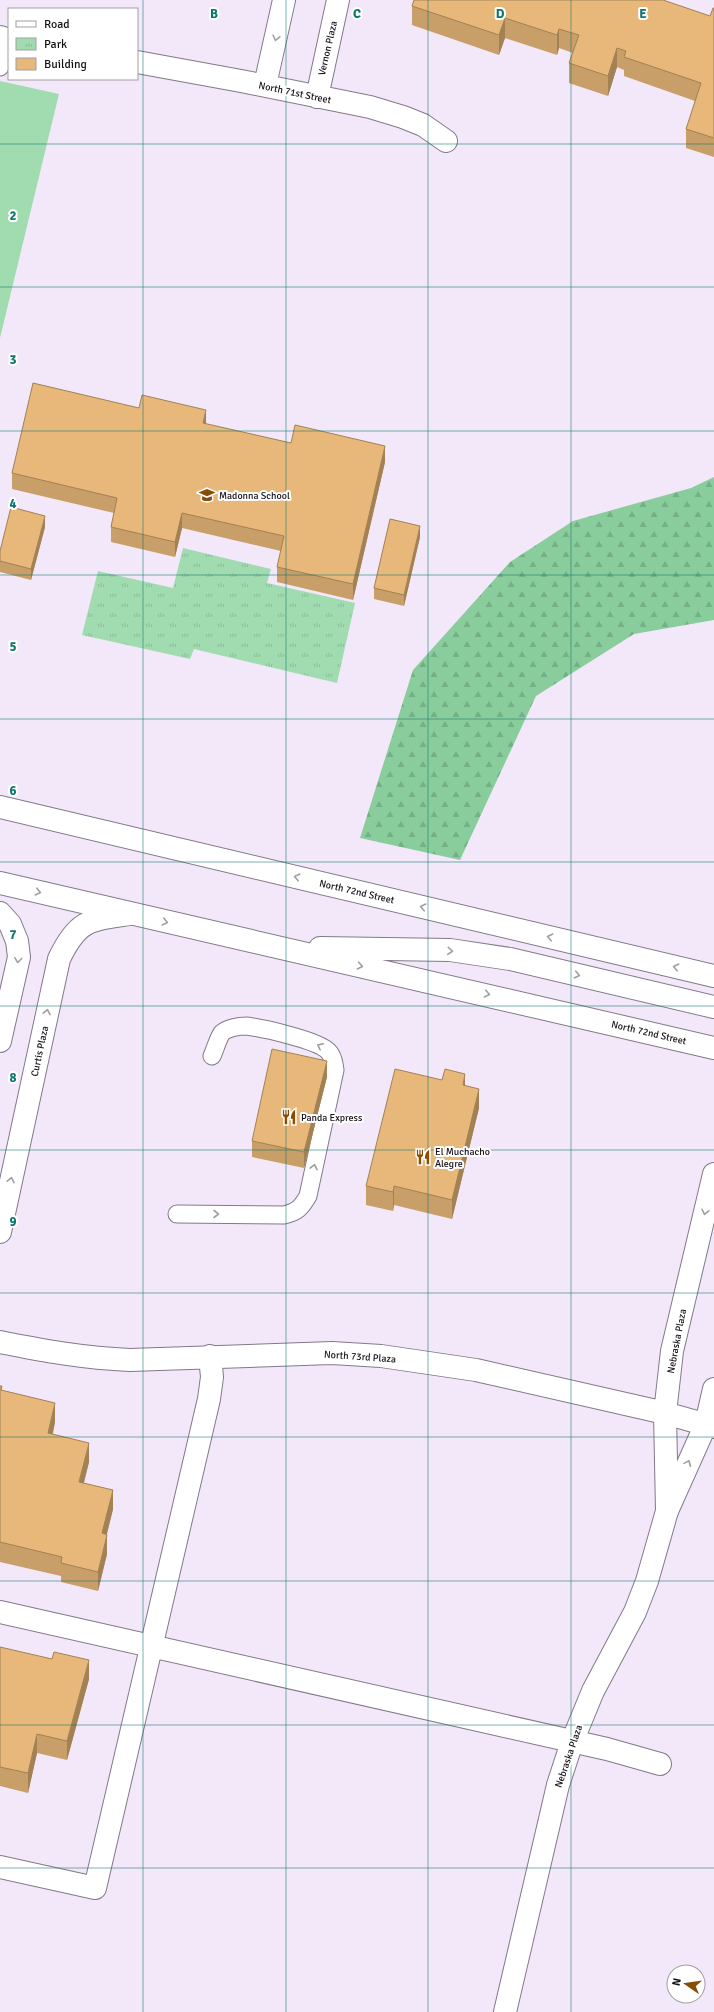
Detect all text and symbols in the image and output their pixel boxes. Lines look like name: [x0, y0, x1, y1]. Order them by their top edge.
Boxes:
text: B: [210, 6, 218, 22]
text: C: [353, 6, 361, 22]
text: D: [496, 6, 505, 22]
text: E: [639, 6, 647, 22]
legend: [8, 8, 138, 80]
text: Road: [44, 17, 70, 32]
street label: Vernon Plaza: [316, 20, 340, 77]
one-way arrow: [272, 35, 280, 41]
text: Park: [44, 37, 67, 52]
text: Building: [44, 57, 87, 72]
street label: North 71st Street: [257, 79, 333, 107]
text: 2: [9, 208, 17, 224]
text: 3: [9, 352, 17, 368]
school or university icon: Madonna School: [198, 486, 216, 504]
place label: Madonna School: [219, 490, 290, 502]
text: 4: [9, 496, 17, 512]
text: 5: [9, 639, 17, 655]
text: 6: [9, 783, 17, 799]
one-way arrow: [293, 873, 300, 882]
street label: North 72nd Street: [318, 877, 396, 907]
one-way arrow: [35, 888, 41, 896]
one-way arrow: [420, 903, 426, 911]
one-way arrow: [161, 917, 168, 925]
text: 7: [9, 927, 17, 943]
one-way arrow: [546, 933, 553, 941]
one-way arrow: [447, 946, 453, 955]
one-way arrow: [14, 957, 23, 964]
one-way arrow: [356, 962, 363, 970]
one-way arrow: [673, 963, 679, 971]
one-way arrow: [574, 970, 581, 979]
one-way arrow: [483, 990, 490, 998]
one-way arrow: [43, 1008, 51, 1015]
street label: North 72nd Street: [610, 1018, 688, 1048]
street label: Curtis Plaza: [29, 1025, 51, 1078]
one-way arrow: [316, 1043, 324, 1051]
text: 8: [9, 1070, 17, 1086]
restaurant icon: Panda Express: [280, 1108, 298, 1126]
place label: Panda Express: [301, 1112, 363, 1124]
place label: El Muchacho Alegre: [435, 1146, 490, 1170]
restaurant icon: El Muchacho Alegre: [414, 1148, 432, 1166]
one-way arrow: [310, 1164, 318, 1170]
one-way arrow: [7, 1177, 15, 1183]
one-way arrow: [701, 1209, 710, 1216]
one-way arrow: [213, 1210, 219, 1218]
text: 9: [9, 1214, 17, 1230]
street label: Nebraska Plaza: [665, 1308, 689, 1375]
street label: North 73rd Plaza: [324, 1348, 396, 1365]
one-way arrow: [683, 1460, 691, 1467]
street label: Nebraska Plaza: [553, 1723, 585, 1789]
north arrow: [666, 1964, 706, 2004]
text: N: [670, 1977, 684, 1987]

